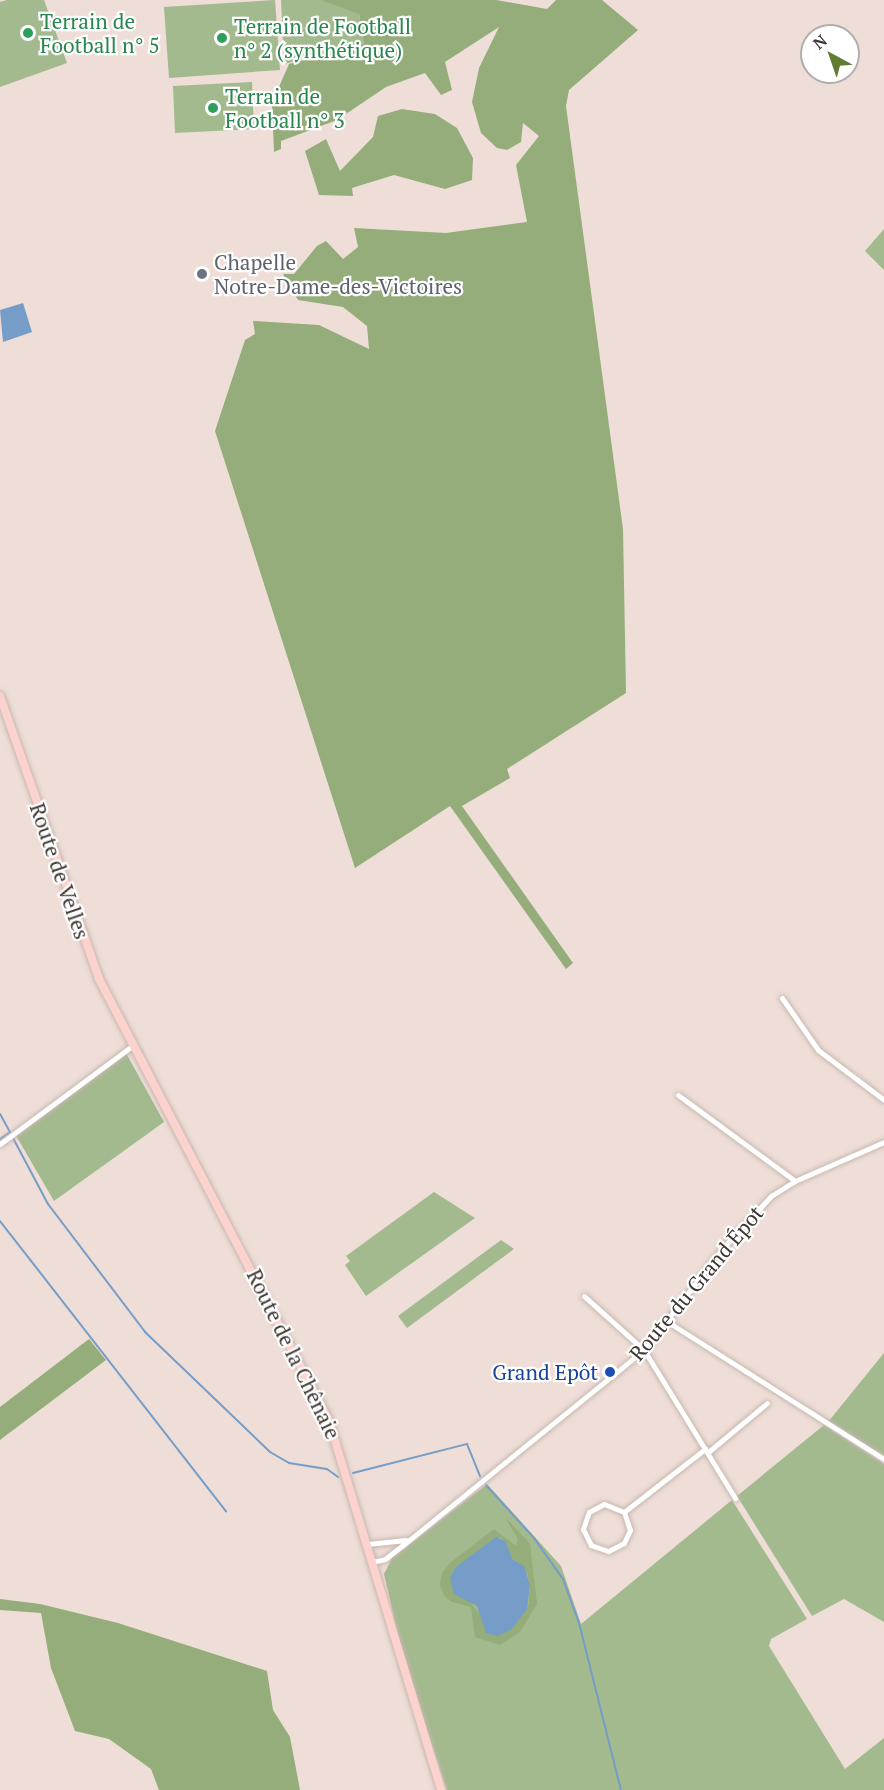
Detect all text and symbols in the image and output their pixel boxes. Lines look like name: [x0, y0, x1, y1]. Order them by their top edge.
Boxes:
place label: Terrain de Football n° 5: [40, 8, 160, 58]
place label: Terrain de Football n° 2 (synthétique): [234, 13, 411, 63]
north arrow: [800, 24, 860, 84]
marker: Terrain de Football n° 5: [21, 26, 35, 40]
text: N: [808, 29, 831, 54]
marker: Terrain de Football n° 2 (synthétique): [215, 31, 229, 45]
place label: Terrain de Football n° 3: [225, 83, 345, 133]
marker: Terrain de Football n° 3: [206, 101, 220, 115]
place label: Chapelle Notre-Dame-des-Victoires: [214, 249, 462, 299]
marker: Chapelle Notre-Dame-des-Victoires: [195, 267, 209, 281]
street label: Route de Velles: [25, 799, 95, 943]
street label: Route du Grand Épot: [624, 1200, 768, 1366]
street label: Route de la Chênaie: [242, 1265, 346, 1443]
place label: Grand Epôt: [492, 1359, 598, 1385]
marker: Grand Epôt: [603, 1365, 617, 1379]

